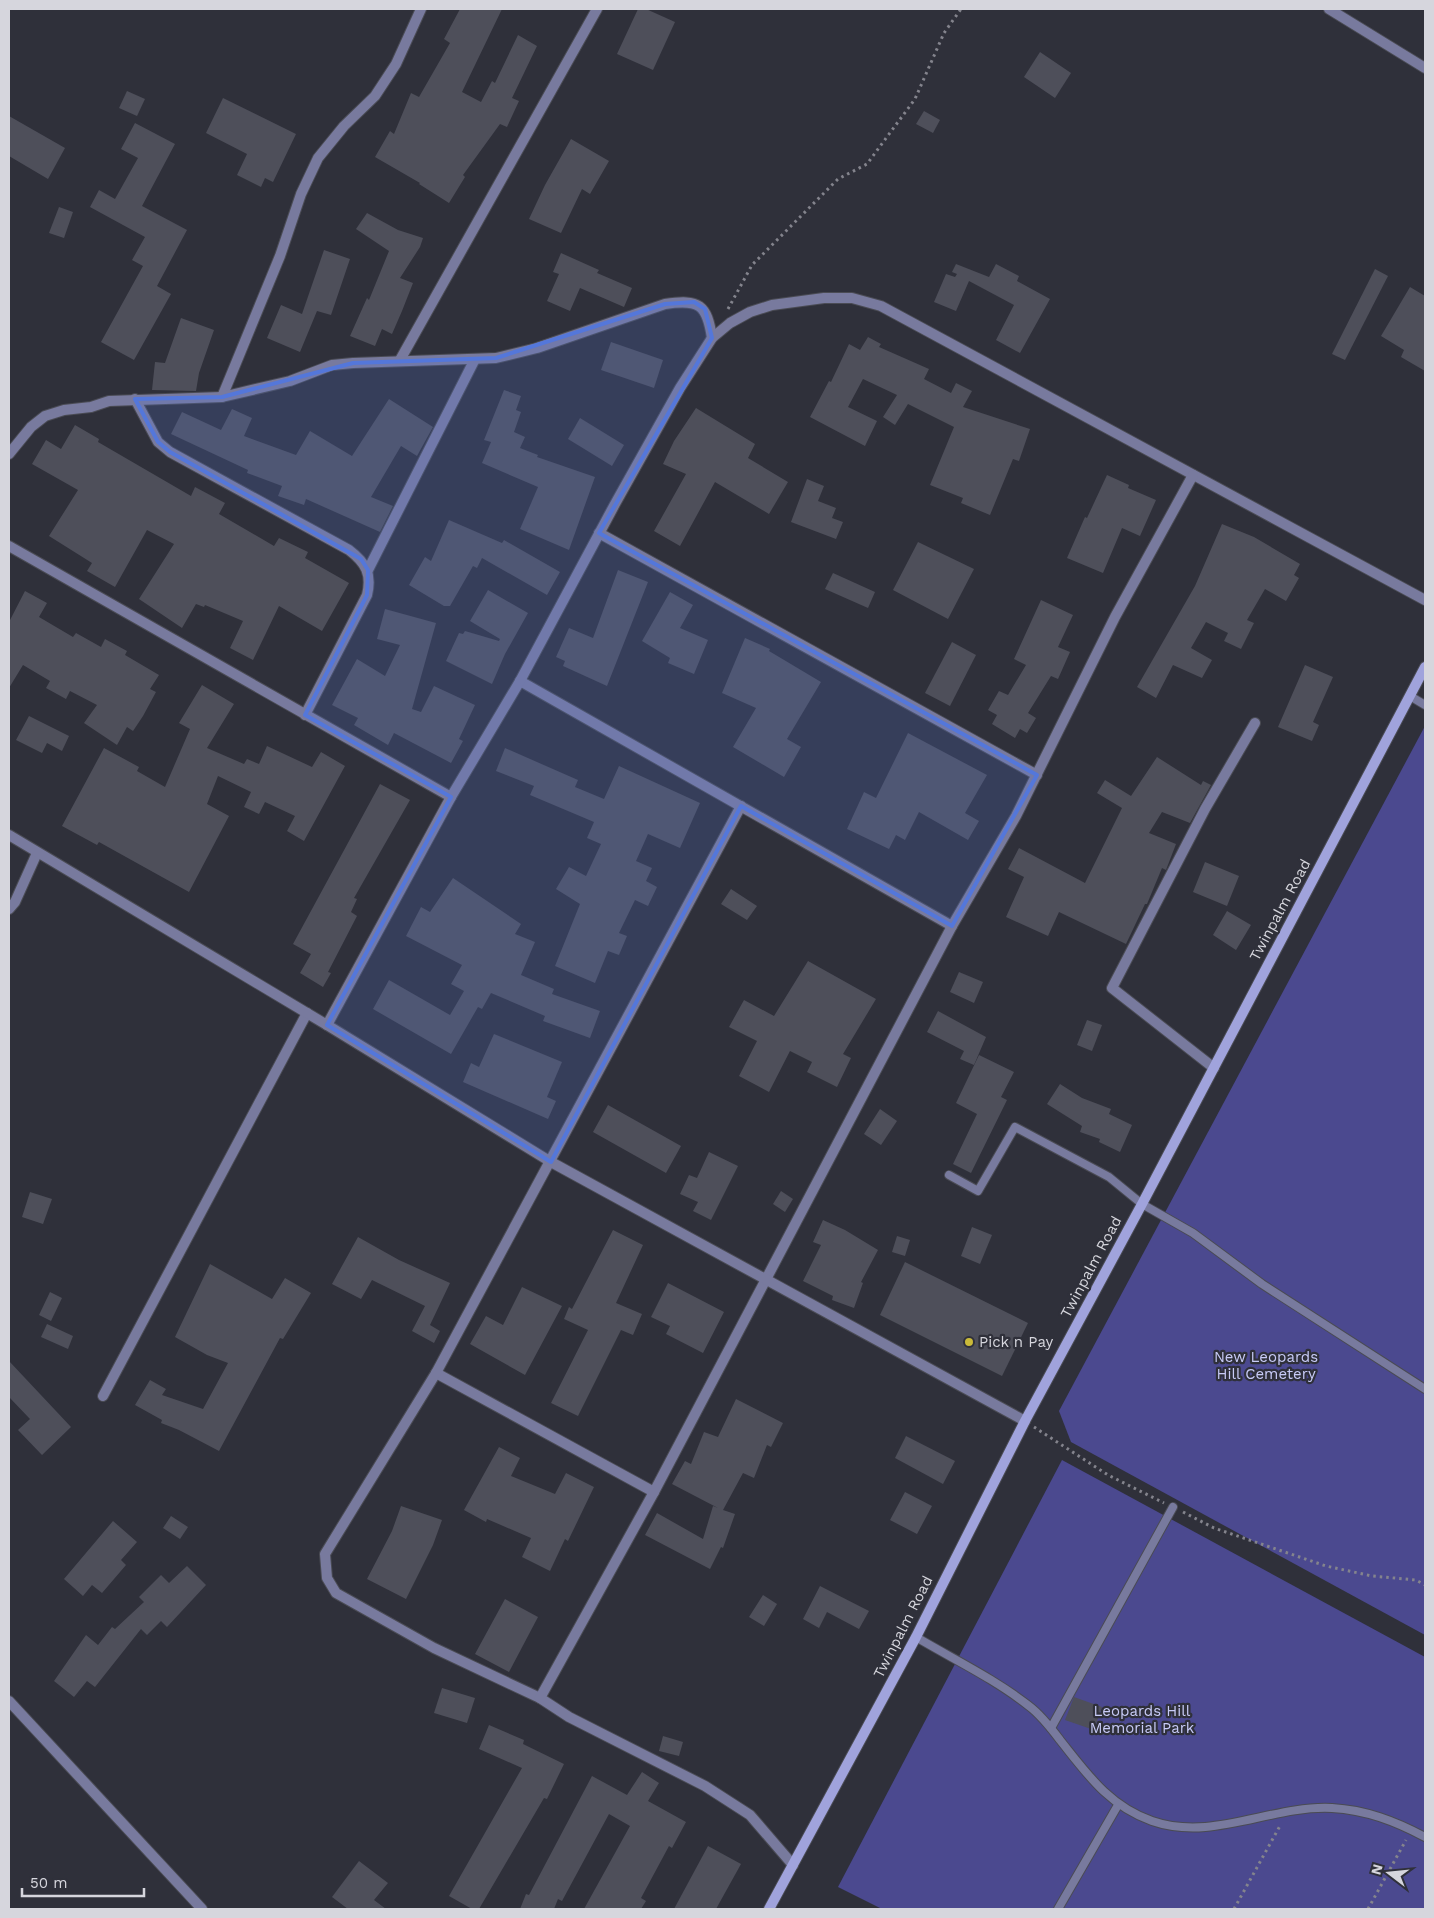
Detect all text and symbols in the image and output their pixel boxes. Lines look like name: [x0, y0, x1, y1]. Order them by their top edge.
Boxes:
street label: Twinpalm Road: [1246, 856, 1314, 964]
street label: Twinpalm Road: [1057, 1213, 1125, 1321]
place label: Pick n Pay: [979, 1333, 1053, 1351]
marker: Pick n Pay: [963, 1336, 975, 1348]
park label: New Leopards Hill Cemetery: [1214, 1348, 1318, 1383]
street label: Twinpalm Road: [869, 1573, 937, 1681]
park label: Leopards Hill Memorial Park: [1090, 1702, 1195, 1737]
north arrow: [1364, 1848, 1414, 1898]
text: N: [1367, 1862, 1386, 1877]
scale bar: [22, 1866, 145, 1898]
text: 50 m: [30, 1874, 67, 1892]

